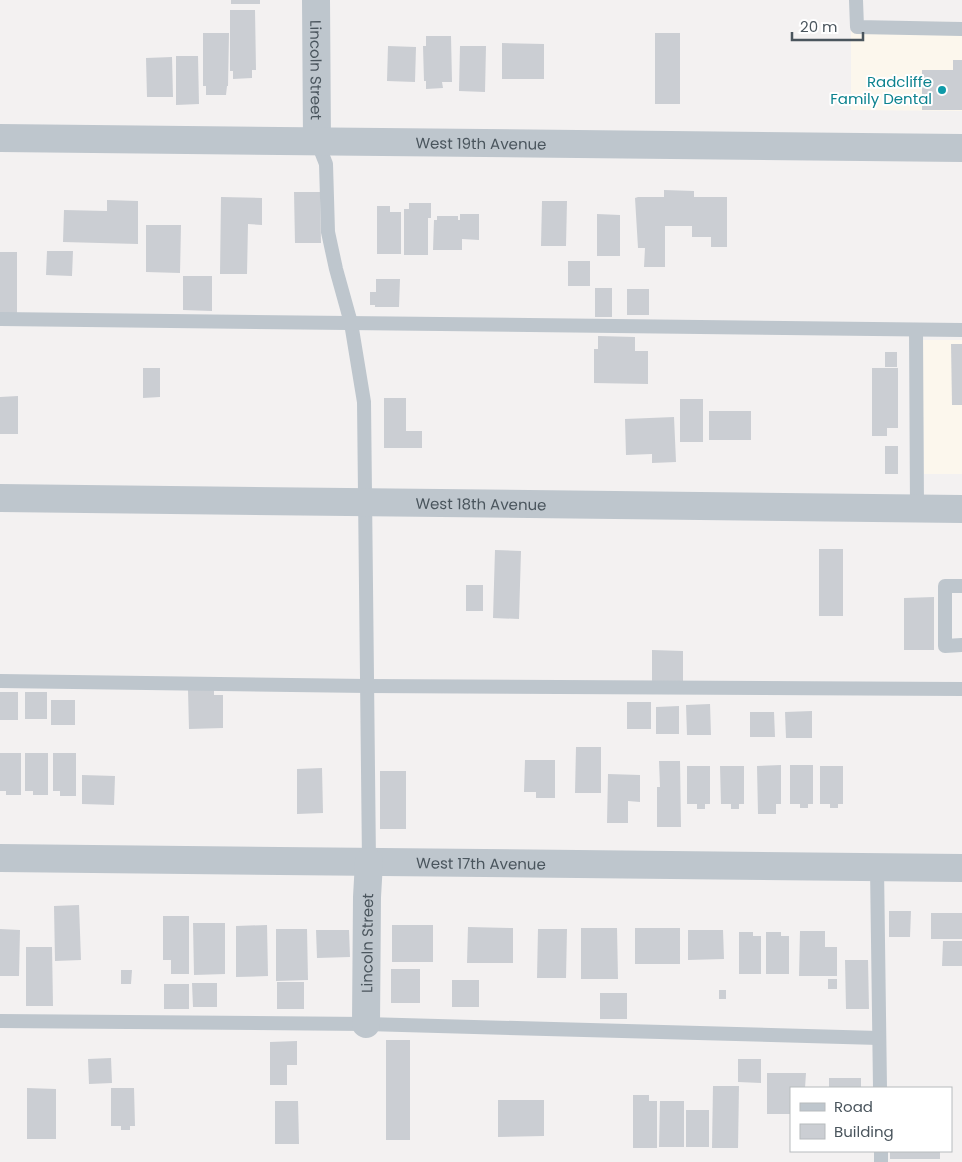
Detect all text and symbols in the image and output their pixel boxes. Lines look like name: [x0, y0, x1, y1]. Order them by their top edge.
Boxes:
scale bar: [792, 10, 863, 42]
text: 20 m: [800, 16, 838, 37]
street label: Lincoln Street: [306, 20, 327, 120]
place label: Radcliffe Family Dental: [830, 71, 932, 109]
marker: Radcliffe Family Dental: [936, 84, 948, 96]
street label: West 19th Avenue: [415, 132, 547, 154]
street label: West 18th Avenue: [415, 492, 547, 515]
street label: West 17th Avenue: [416, 852, 546, 874]
street label: Lincoln Street: [356, 892, 378, 993]
legend: [790, 1087, 952, 1152]
text: Road: [834, 1096, 873, 1117]
text: Building: [834, 1121, 894, 1142]

